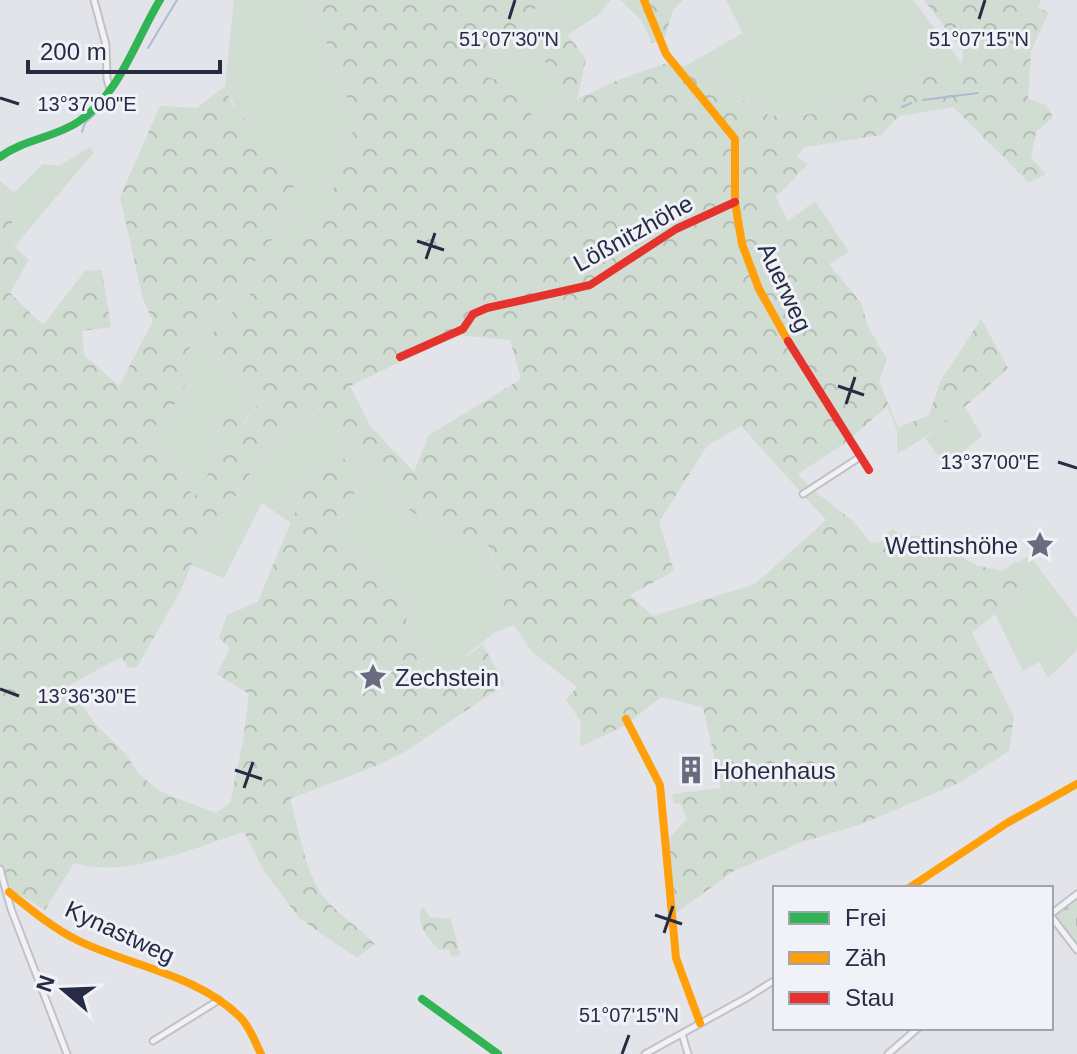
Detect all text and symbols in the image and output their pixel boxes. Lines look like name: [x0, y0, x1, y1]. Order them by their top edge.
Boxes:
scale bar: [28, 24, 220, 74]
text: 51°07'30"N: [459, 28, 559, 50]
text: 51°07'15"N: [929, 28, 1029, 50]
text: 200 m: [40, 38, 107, 65]
text: 13°37'00"E: [38, 93, 137, 115]
street label: Lößnitzhöhe: [569, 189, 697, 277]
street label: Auerweg: [753, 238, 817, 336]
text: 13°37'00"E: [941, 451, 1040, 473]
place icon: Wettinshöhe: [1025, 530, 1055, 560]
place label: Wettinshöhe: [885, 532, 1018, 559]
place icon: Zechstein: [358, 662, 388, 692]
place label: Zechstein: [395, 664, 499, 691]
text: 13°36'30"E: [38, 685, 137, 707]
building icon: Hohenhaus: [676, 755, 706, 785]
place label: Hohenhaus: [713, 757, 836, 784]
legend: [773, 886, 1053, 1030]
street label: Kynastweg: [61, 895, 179, 969]
text: Frei: [845, 904, 886, 931]
text: Zäh: [845, 944, 886, 971]
north arrow: [24, 950, 104, 1030]
text: N: [31, 972, 60, 995]
text: Stau: [845, 984, 894, 1011]
text: 51°07'15"N: [579, 1004, 679, 1026]

